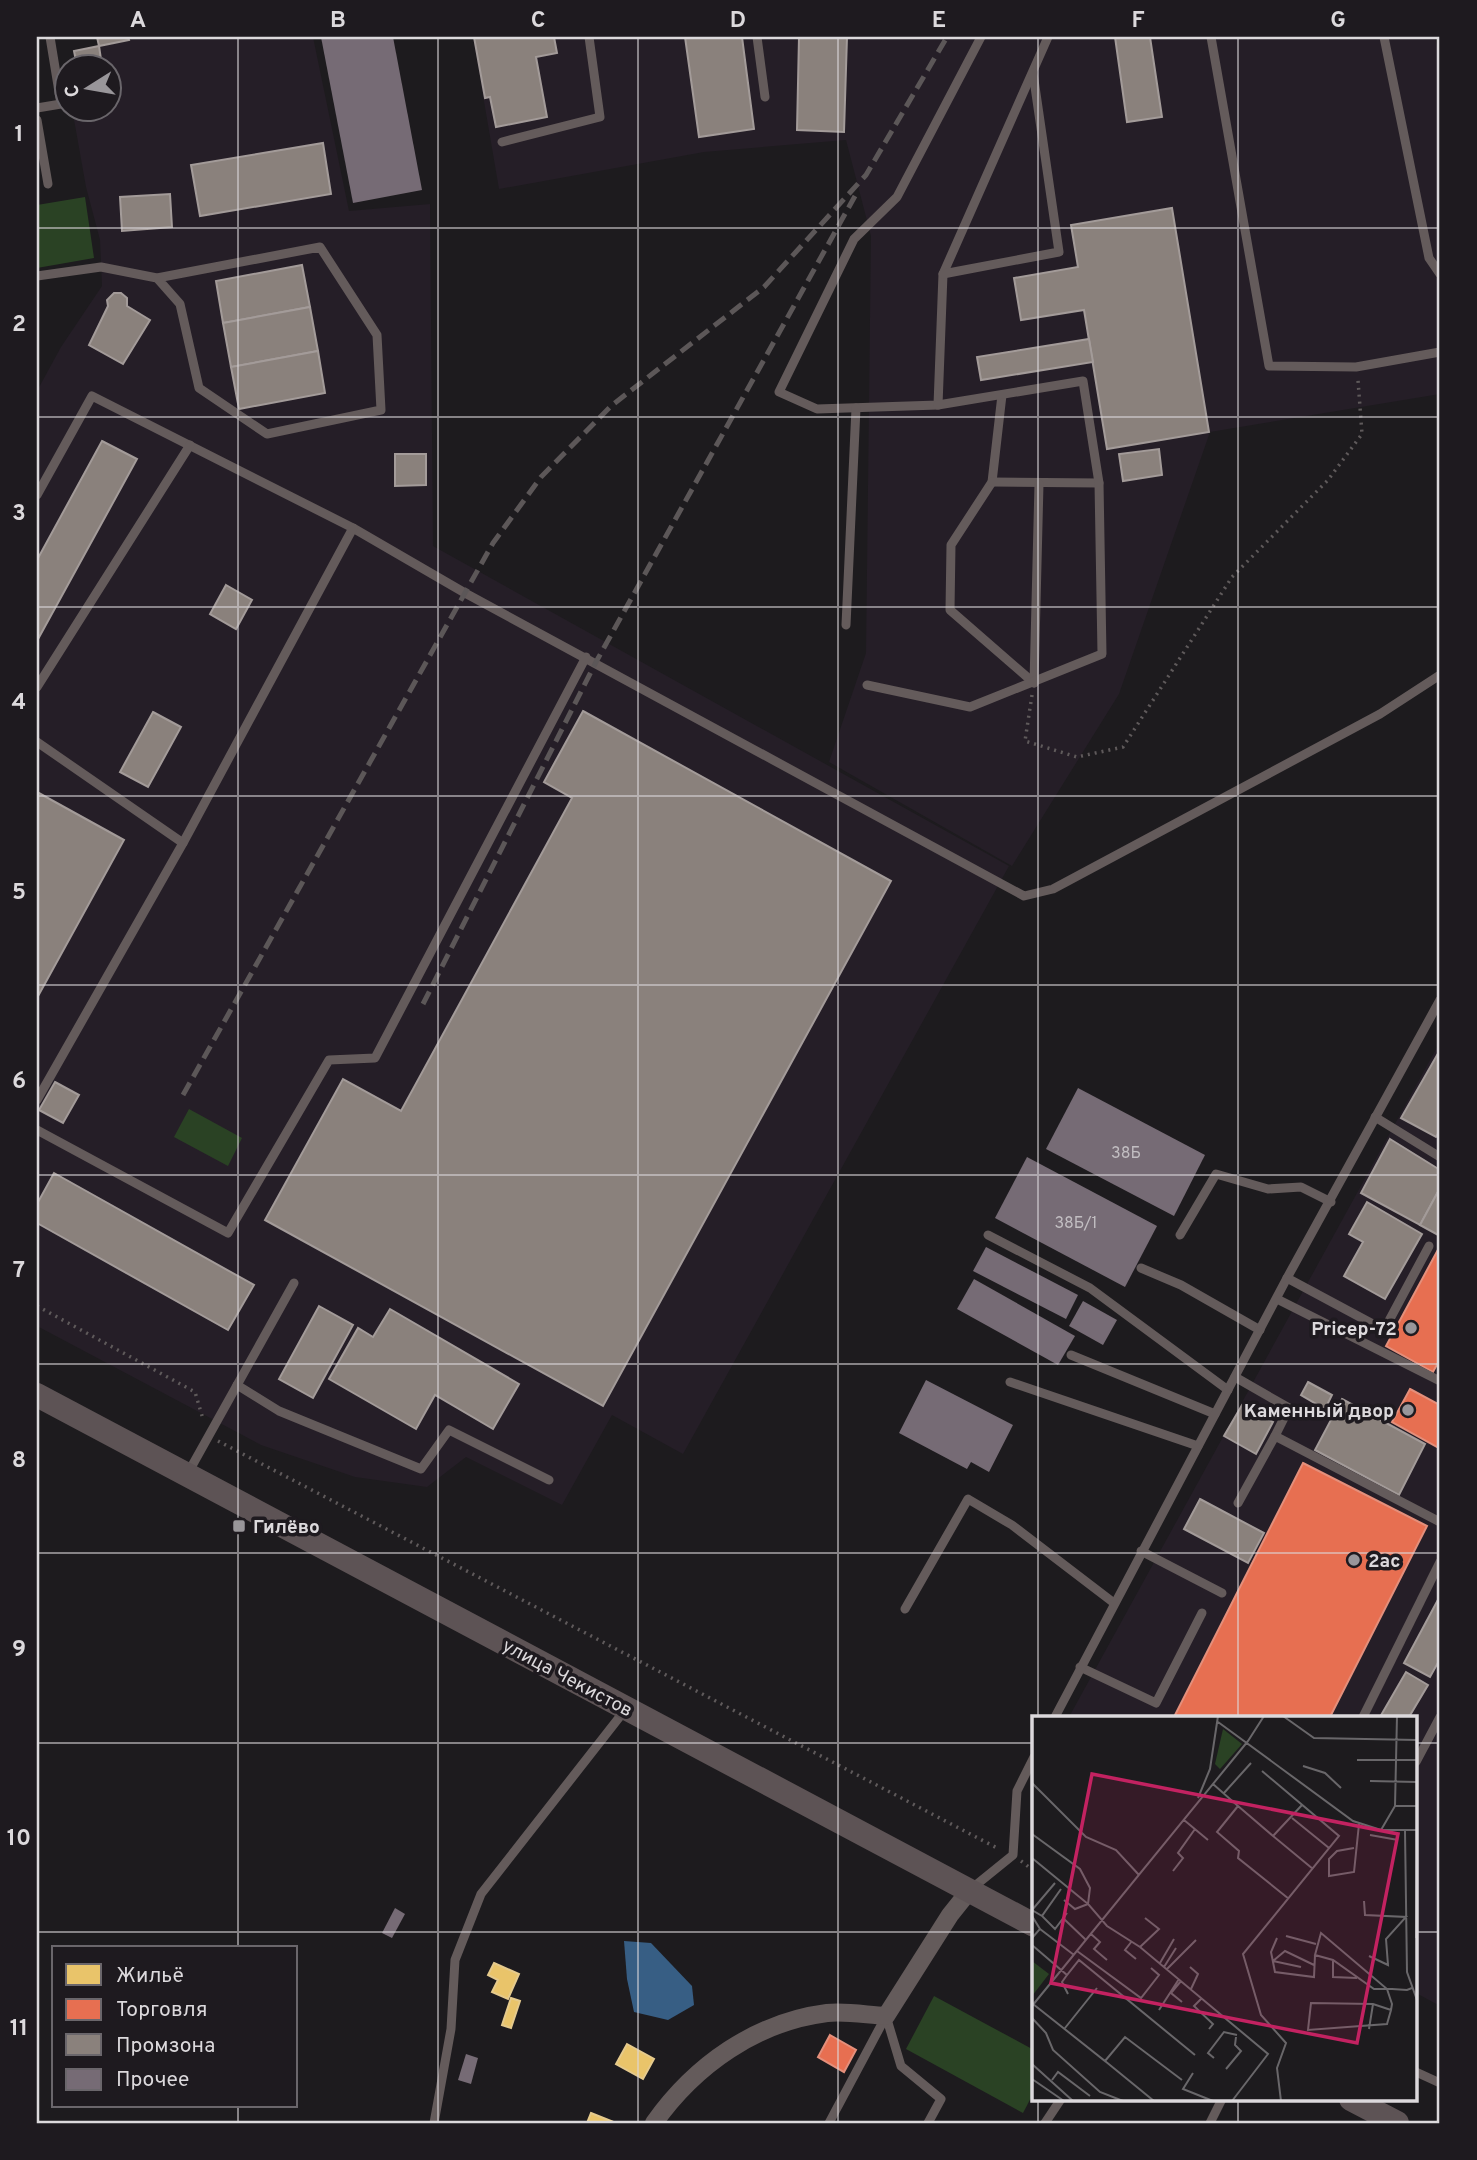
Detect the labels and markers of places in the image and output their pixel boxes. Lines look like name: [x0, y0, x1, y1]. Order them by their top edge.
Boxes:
place label: Pricep-72: [1311, 1318, 1397, 1342]
marker: Pricep-72: [1403, 1320, 1419, 1336]
place label: Каменный двор: [1244, 1400, 1394, 1424]
marker: Каменный двор: [1400, 1402, 1416, 1418]
place label: Гилёво: [253, 1516, 320, 1540]
marker: Гилёво: [231, 1518, 247, 1534]
place label: 2ас: [1368, 1550, 1401, 1574]
marker: 2ас: [1346, 1552, 1362, 1568]

